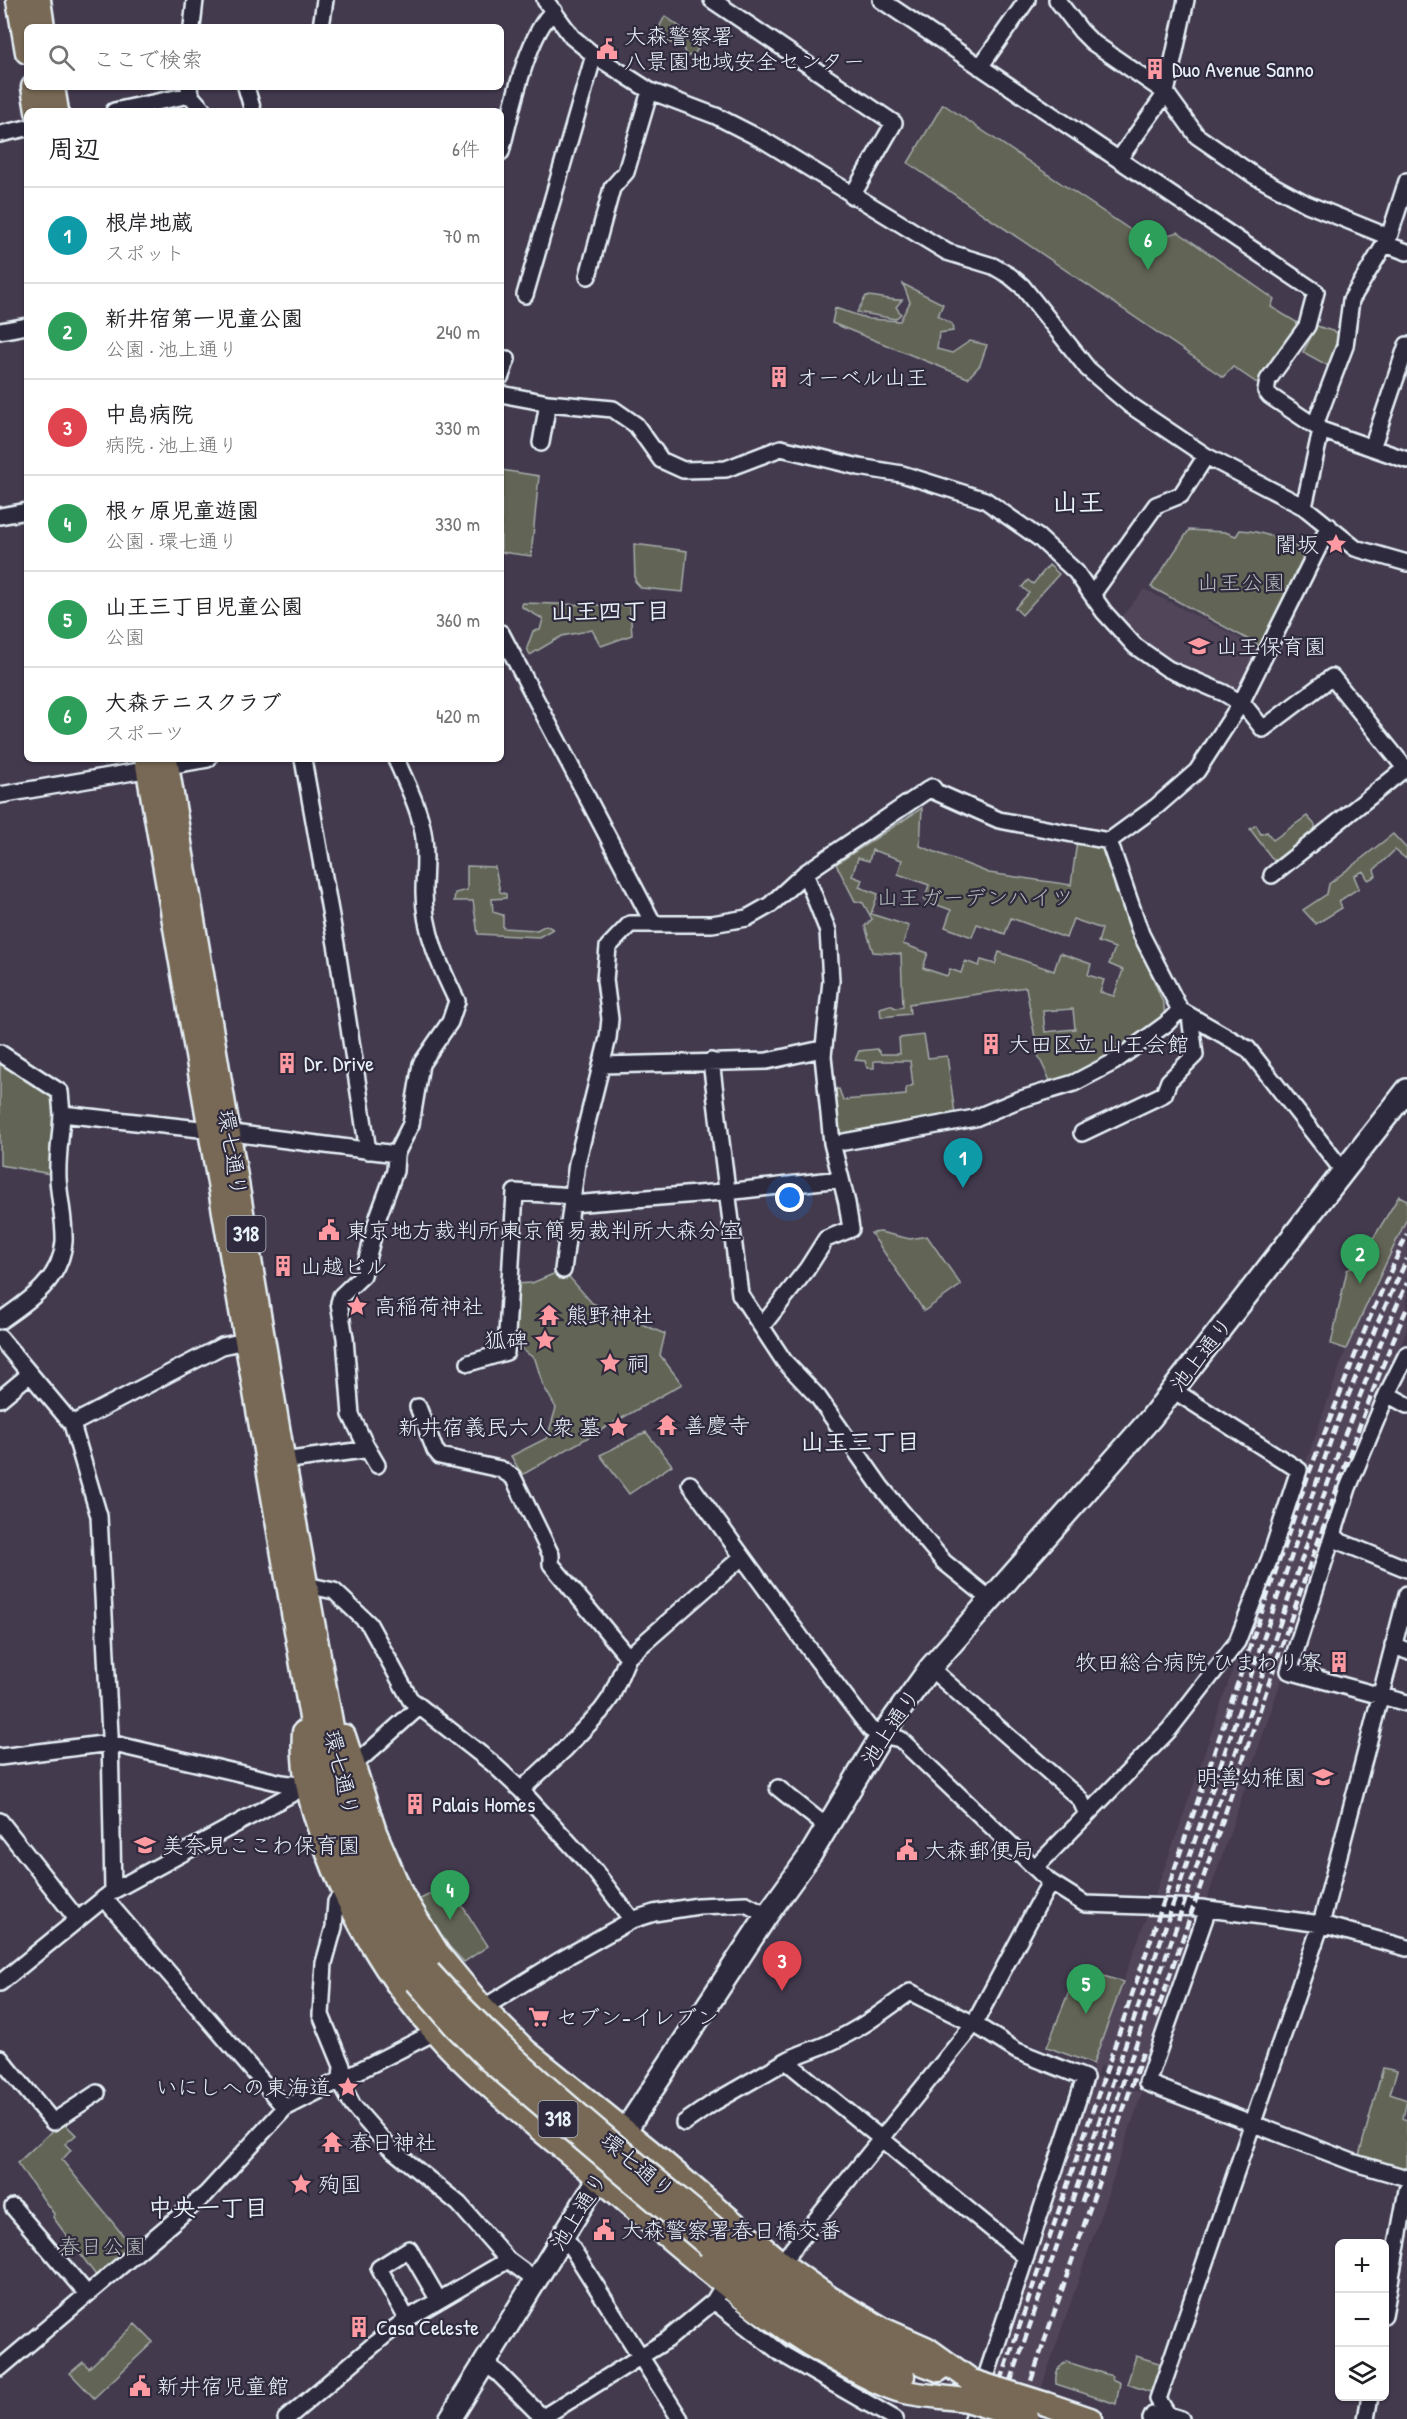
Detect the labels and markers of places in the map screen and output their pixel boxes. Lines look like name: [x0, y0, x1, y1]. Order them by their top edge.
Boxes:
place label: 大森警察署 八景園地域安全センター: [624, 21, 865, 76]
public building icon: 大森警察署 八景園地域安全センター: [595, 37, 619, 61]
place label: Duo Avenue Sanno: [1172, 54, 1314, 84]
building icon: Duo Avenue Sanno: [1143, 57, 1167, 81]
pin: 6: [1128, 220, 1168, 270]
place label: オーベル山王: [796, 362, 928, 392]
building icon: オーベル山王: [767, 365, 791, 389]
place label: 闇坂: [1275, 529, 1319, 559]
place icon: 闇坂: [1324, 532, 1348, 556]
place label: 山王保育園: [1216, 631, 1326, 661]
school or university icon: 山王保育園: [1187, 634, 1211, 658]
place label: 大田区立 山王会館: [1008, 1029, 1189, 1059]
building icon: 大田区立 山王会館: [979, 1032, 1003, 1056]
place label: Dr. Drive: [304, 1048, 374, 1078]
building icon: Dr. Drive: [275, 1051, 299, 1075]
pin: 1: [944, 1138, 982, 1188]
place label: 東京地方裁判所東京簡易裁判所大森分室: [346, 1215, 742, 1245]
public building icon: 東京地方裁判所東京簡易裁判所大森分室: [317, 1218, 341, 1242]
pin: 2: [1340, 1234, 1380, 1284]
place label: 山越ビル: [300, 1251, 388, 1281]
building icon: 山越ビル: [271, 1254, 295, 1278]
place label: 高稲荷神社: [374, 1291, 484, 1321]
place icon: 高稲荷神社: [345, 1294, 369, 1318]
place label: 熊野神社: [566, 1300, 654, 1330]
temple icon: 熊野神社: [537, 1303, 561, 1327]
place label: 狐碑: [484, 1325, 528, 1355]
place icon: 狐碑: [533, 1328, 557, 1352]
place label: 祠: [627, 1348, 649, 1378]
place icon: 祠: [598, 1351, 622, 1375]
place label: 善慶寺: [684, 1410, 750, 1440]
place label: 新井宿義民六人衆 墓: [398, 1412, 601, 1442]
temple icon: 善慶寺: [655, 1413, 679, 1437]
place icon: 新井宿義民六人衆 墓: [606, 1415, 630, 1439]
place label: 牧田総合病院 ひまわり寮: [1075, 1647, 1322, 1677]
building icon: 牧田総合病院 ひまわり寮: [1327, 1650, 1351, 1674]
place label: 明善幼稚園: [1196, 1762, 1306, 1792]
school or university icon: 明善幼稚園: [1311, 1765, 1335, 1789]
place label: Palais Homes: [432, 1789, 536, 1819]
building icon: Palais Homes: [403, 1792, 427, 1816]
place label: 美奈見ここわ保育園: [162, 1830, 360, 1860]
school or university icon: 美奈見ここわ保育園: [133, 1833, 157, 1857]
place label: 大森郵便局: [924, 1835, 1034, 1865]
public building icon: 大森郵便局: [895, 1838, 919, 1862]
pin: 4: [430, 1870, 470, 1920]
pin: 3: [762, 1942, 802, 1991]
pin: 5: [1066, 1964, 1106, 2014]
place label: セブン-イレブン: [556, 2002, 719, 2032]
supermarket icon: セブン-イレブン: [527, 2005, 551, 2029]
place label: いにしへの東海道: [155, 2072, 331, 2102]
place icon: いにしへの東海道: [336, 2075, 360, 2099]
place label: 春日神社: [349, 2127, 437, 2157]
temple icon: 春日神社: [320, 2130, 344, 2154]
place label: 殉国: [318, 2169, 362, 2199]
place icon: 殉国: [289, 2172, 313, 2196]
place label: 大森警察署春日橋交番: [621, 2215, 841, 2245]
public building icon: 大森警察署春日橋交番: [592, 2218, 616, 2242]
place label: Casa Celeste: [376, 2312, 479, 2342]
building icon: Casa Celeste: [347, 2315, 371, 2339]
place label: 新井宿児童館: [157, 2371, 289, 2401]
public building icon: 新井宿児童館: [128, 2374, 152, 2398]

